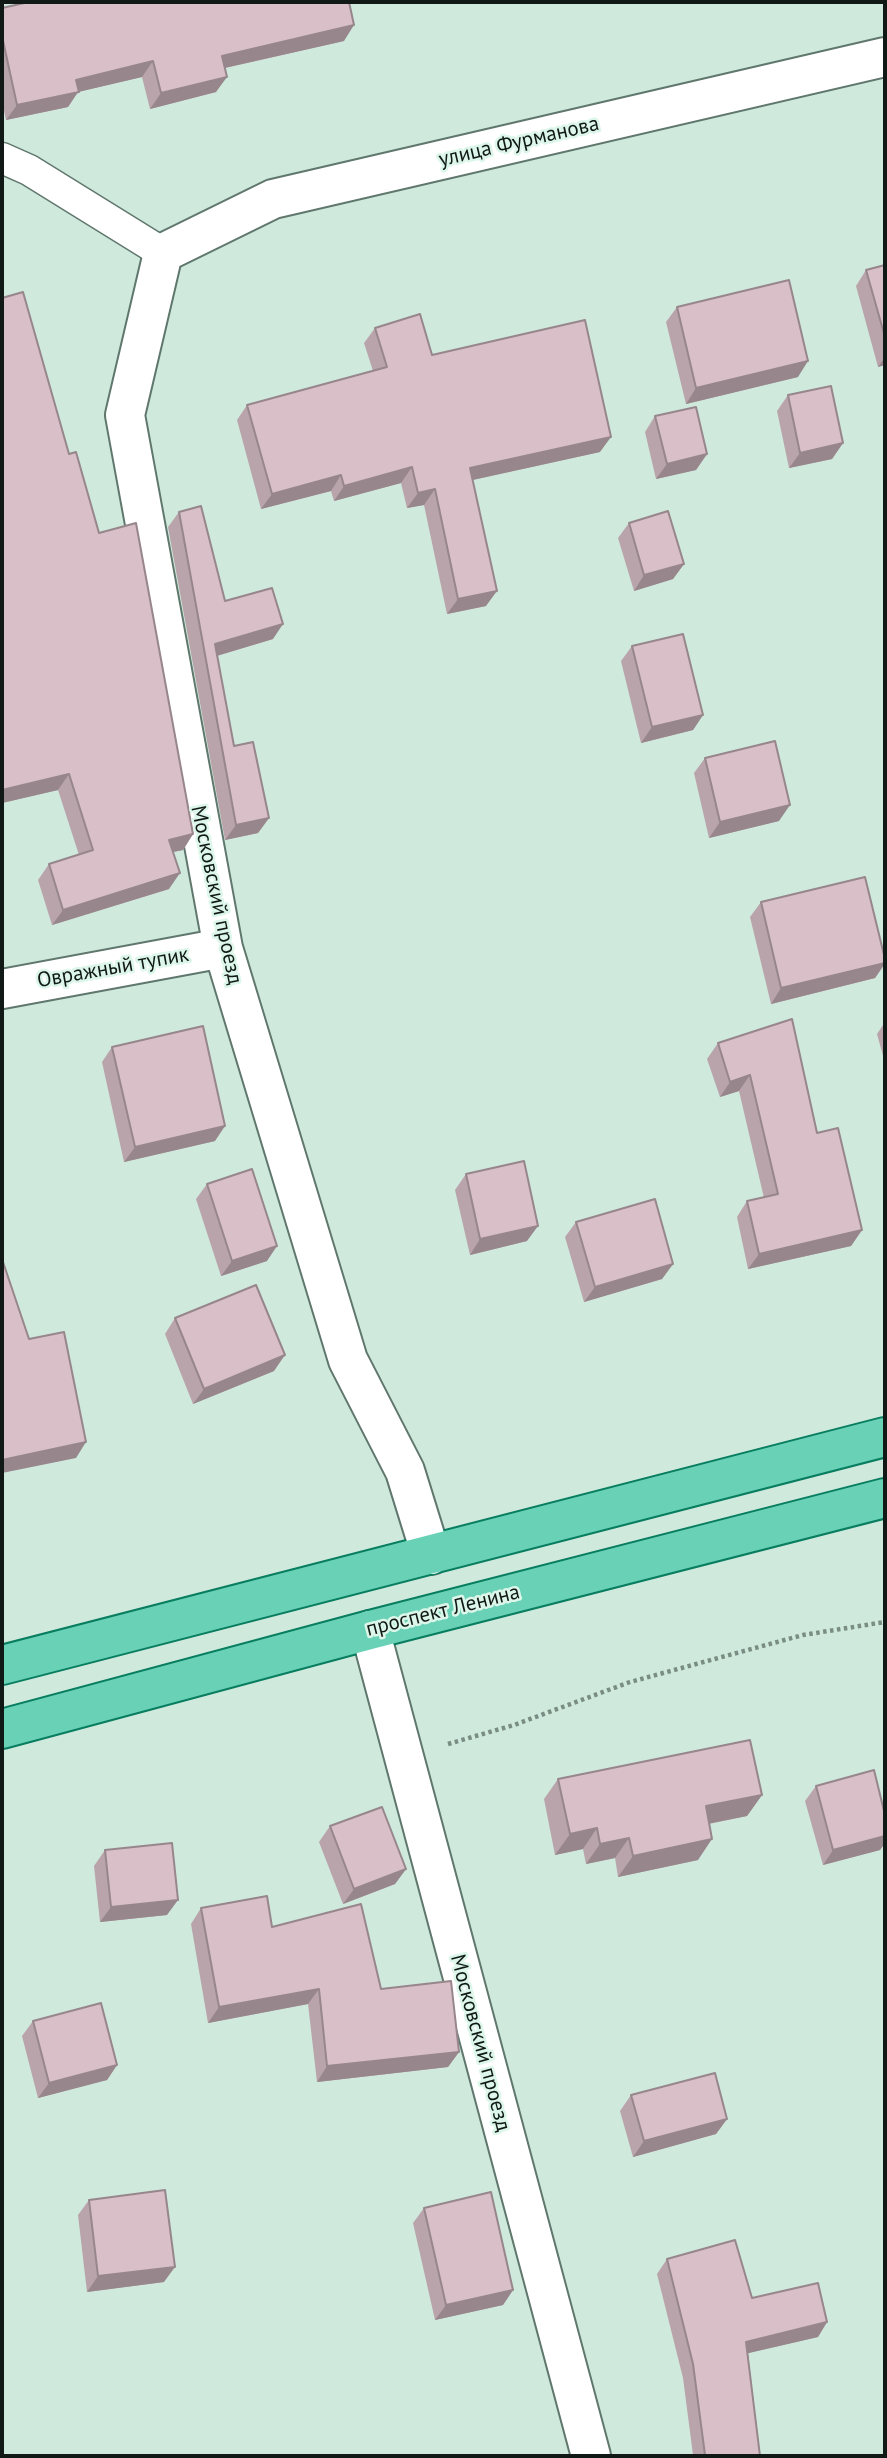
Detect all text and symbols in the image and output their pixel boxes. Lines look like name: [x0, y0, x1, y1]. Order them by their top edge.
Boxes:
street label: улица Фурманова: [436, 111, 602, 173]
street label: Московский проезд: [185, 803, 247, 987]
street label: Овражный тупик: [35, 942, 191, 994]
street label: проспект Ленина: [364, 1580, 522, 1642]
street label: Московский проезд: [444, 1952, 516, 2134]

